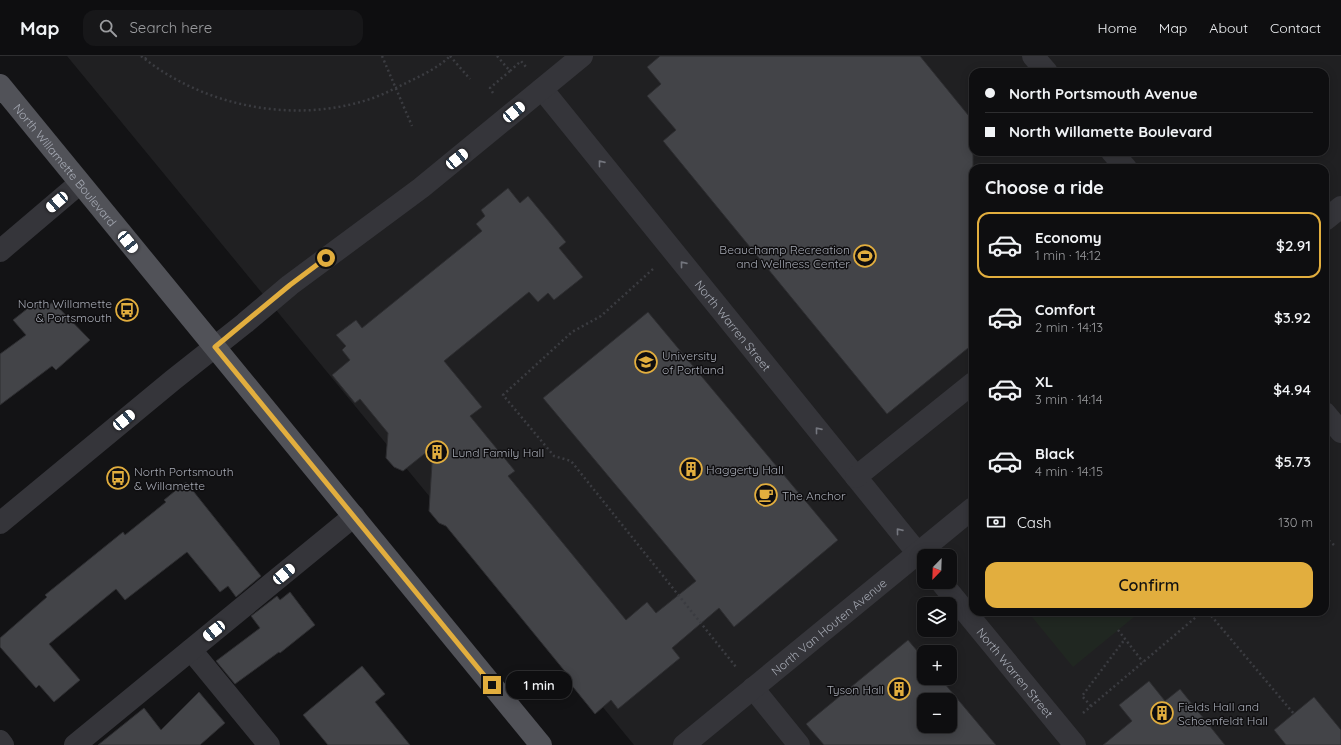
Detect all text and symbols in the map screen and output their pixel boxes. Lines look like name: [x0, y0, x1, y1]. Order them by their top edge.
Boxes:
search box: [83, 10, 363, 46]
text: Map: [20, 16, 59, 40]
icon: search: [97, 17, 119, 39]
text: Search here: [129, 18, 212, 37]
text: Home: [1098, 19, 1137, 37]
text: Map: [1159, 19, 1187, 37]
text: About: [1209, 19, 1248, 37]
text: Contact: [1270, 19, 1321, 37]
text: North Portsmouth Avenue: [1009, 84, 1198, 103]
street label: North Willamette Boulevard: [11, 100, 120, 229]
car: [501, 100, 527, 124]
text: North Willamette Boulevard: [1009, 122, 1212, 141]
car: [444, 147, 470, 171]
one-way arrow: [598, 160, 605, 167]
text: Choose a ride: [985, 176, 1104, 199]
car: [44, 190, 70, 214]
icon: car: [987, 227, 1023, 263]
text: Economy: [1035, 228, 1102, 247]
car: [116, 229, 140, 255]
text: $2.91: [1276, 236, 1311, 255]
place label: Beauchamp Recreation and Wellness Center: [719, 242, 850, 271]
sports icon: Beauchamp Recreation and Wellness Center: [852, 243, 878, 269]
text: 1 min · 14:12: [1035, 247, 1101, 263]
route start: [317, 249, 335, 267]
one-way arrow: [680, 261, 687, 268]
street label: North Warren Street: [692, 277, 774, 374]
place label: North Willamette & Portsmouth: [18, 296, 112, 325]
bus stop icon: North Willamette & Portsmouth: [114, 297, 140, 323]
icon: car: [987, 299, 1023, 335]
text: Comfort: [1035, 300, 1096, 319]
text: $3.92: [1274, 308, 1311, 327]
text: 2 min · 14:13: [1035, 319, 1103, 335]
place label: University of Portland: [662, 348, 724, 377]
school or university icon: University of Portland: [633, 349, 659, 375]
icon: car: [987, 371, 1023, 407]
text: XL: [1035, 372, 1053, 391]
text: $4.94: [1273, 380, 1311, 399]
text: 3 min · 14:14: [1035, 391, 1103, 407]
car: [111, 408, 137, 432]
one-way arrow: [815, 427, 822, 434]
building icon: Lund Family Hall: [424, 439, 450, 465]
icon: car: [987, 443, 1023, 479]
text: Black: [1035, 444, 1075, 463]
place label: Lund Family Hall: [452, 445, 544, 460]
text: $5.73: [1275, 452, 1311, 471]
building icon: Haggerty Hall: [678, 456, 704, 482]
place label: Haggerty Hall: [706, 462, 784, 477]
text: 4 min · 14:15: [1035, 463, 1103, 479]
place label: North Portsmouth & Willamette: [134, 464, 234, 493]
bus stop icon: North Portsmouth & Willamette: [105, 465, 131, 491]
cafe icon: The Anchor: [753, 482, 779, 508]
place label: The Anchor: [782, 488, 846, 503]
icon: cash: [985, 511, 1007, 533]
text: Cash: [1017, 513, 1051, 532]
text: 130 m: [1278, 514, 1313, 530]
one-way arrow: [897, 528, 904, 535]
north arrow: [917, 549, 957, 589]
map controls: [917, 549, 957, 733]
car: [271, 562, 297, 586]
button: Confirm: [985, 562, 1313, 608]
street label: North Van Houten Avenue: [768, 575, 890, 678]
button: layers: [917, 597, 957, 637]
car: [201, 619, 227, 643]
street label: North Warren Street: [974, 624, 1057, 721]
button: +: [917, 645, 957, 685]
callout: 1 min: [506, 671, 572, 699]
route end: [483, 676, 501, 694]
building icon: Tyson Hall: [886, 676, 912, 702]
text: 1 min: [523, 677, 555, 693]
place label: Tyson Hall: [827, 682, 884, 697]
button: −: [917, 693, 957, 733]
place label: Fields Hall and Schoenfeldt Hall: [1178, 699, 1268, 728]
building icon: Fields Hall and Schoenfeldt Hall: [1149, 700, 1175, 726]

